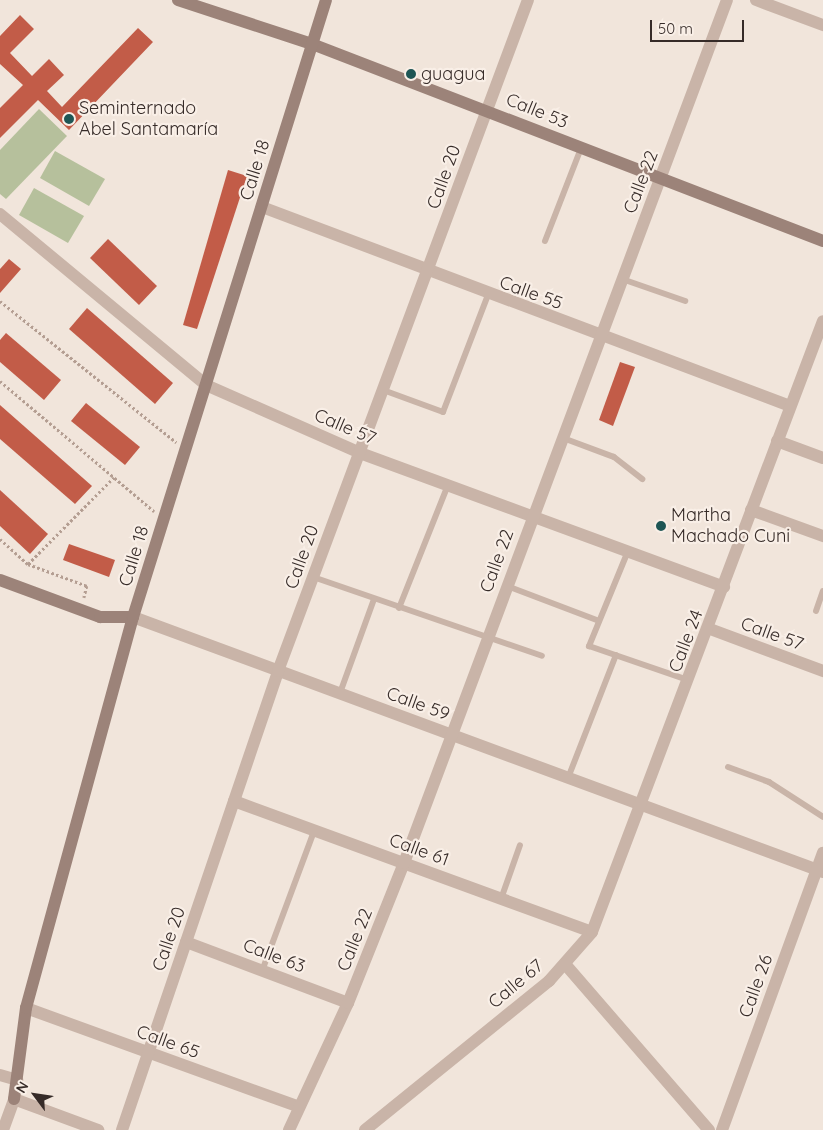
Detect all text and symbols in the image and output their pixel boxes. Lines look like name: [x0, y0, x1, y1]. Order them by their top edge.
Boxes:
scale bar: [653, 10, 747, 42]
text: 50 m: [658, 19, 693, 38]
place label: guagua: [421, 63, 485, 85]
marker: guagua: [405, 68, 417, 80]
street label: Calle 53: [503, 89, 571, 133]
place label: Seminternado Abel Santamaría: [79, 98, 218, 140]
marker: Seminternado Abel Santamaría: [63, 113, 75, 125]
street label: Calle 18: [236, 137, 274, 203]
street label: Calle 20: [422, 142, 466, 212]
street label: Calle 22: [619, 147, 663, 217]
street label: Calle 55: [497, 272, 565, 314]
street label: Calle 57: [311, 404, 379, 450]
place label: Martha Machado Cuni: [671, 505, 790, 548]
marker: Martha Machado Cuni: [655, 520, 667, 532]
street label: Calle 20: [280, 522, 324, 592]
street label: Calle 18: [115, 523, 153, 589]
street label: Calle 22: [476, 526, 518, 596]
street label: Calle 24: [664, 607, 708, 675]
street label: Calle 57: [738, 613, 806, 655]
street label: Calle 59: [383, 683, 453, 725]
street label: Calle 61: [386, 829, 452, 871]
street label: Calle 20: [148, 904, 190, 974]
street label: Calle 22: [333, 905, 377, 975]
street label: Calle 63: [240, 934, 308, 978]
street label: Calle 26: [735, 952, 777, 1020]
street label: Calle 67: [484, 955, 548, 1013]
street label: Calle 65: [134, 1021, 202, 1063]
north arrow: [10, 1070, 60, 1120]
text: N: [12, 1078, 33, 1096]

